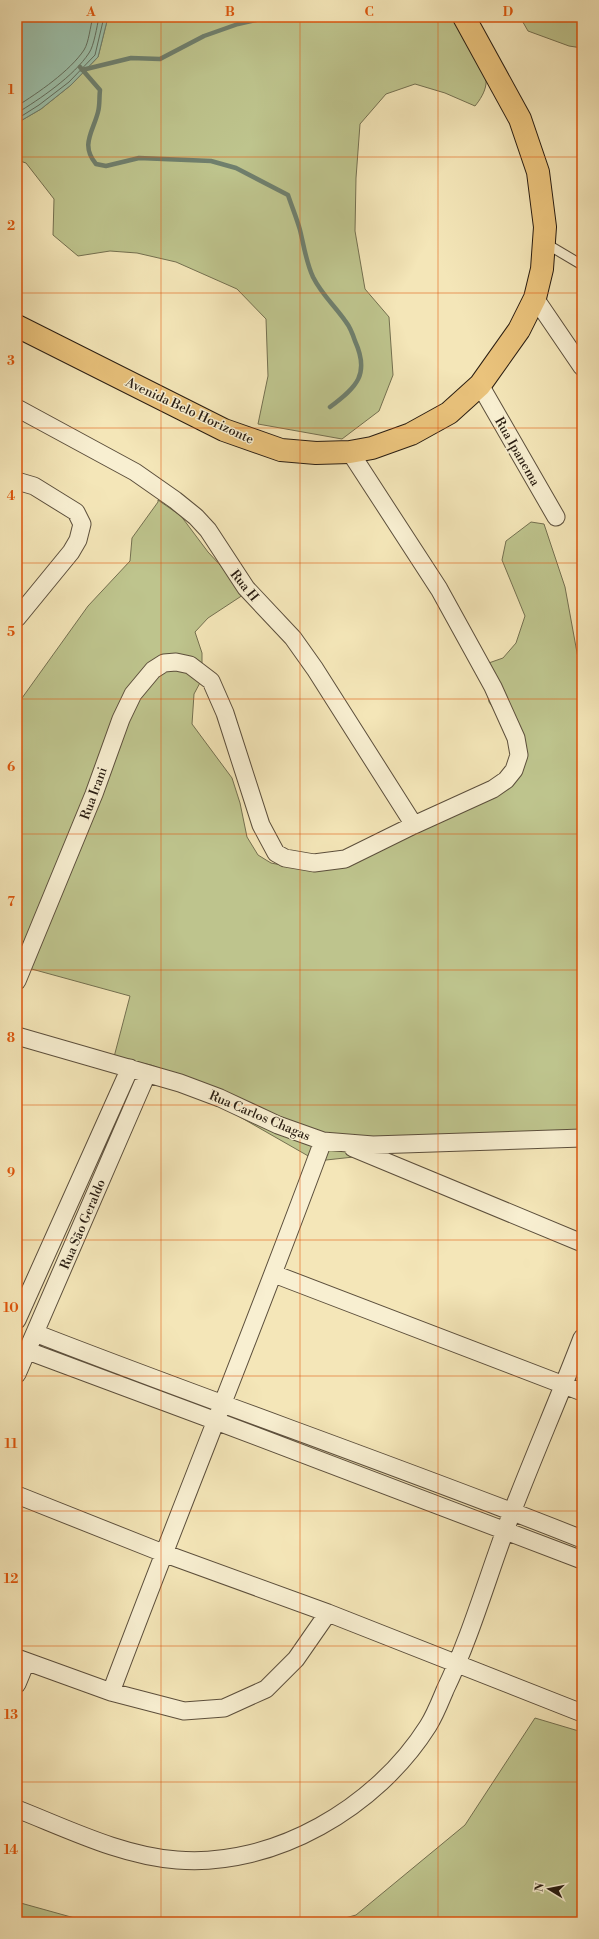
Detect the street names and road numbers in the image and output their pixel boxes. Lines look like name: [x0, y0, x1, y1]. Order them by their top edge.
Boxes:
street label: Avenida Belo Horizonte: [122, 374, 257, 448]
street label: Rua Ipanema: [491, 414, 544, 489]
street label: Rua H: [227, 567, 262, 605]
street label: Rua Irani: [77, 765, 111, 822]
street label: Rua Carlos Chagas: [207, 1087, 313, 1145]
street label: Rua São Geraldo: [57, 1177, 109, 1272]

